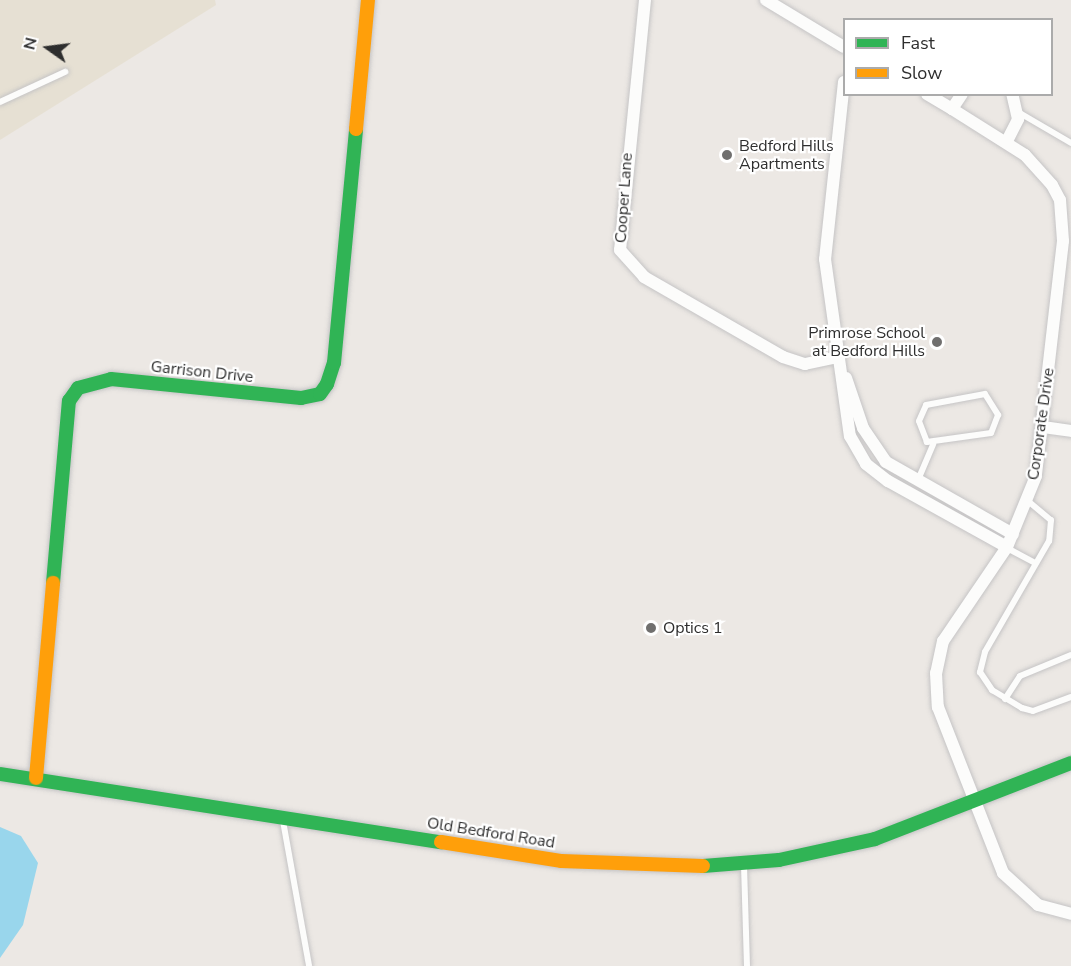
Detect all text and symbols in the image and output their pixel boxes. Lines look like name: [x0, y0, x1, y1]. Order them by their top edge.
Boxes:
north arrow: [18, 18, 78, 78]
legend: [843, 18, 1053, 96]
text: Fast: [901, 31, 935, 55]
text: N: [18, 35, 43, 52]
text: Slow: [901, 61, 942, 85]
place label: Bedford Hills Apartments: [739, 136, 834, 174]
marker: Bedford Hills Apartments: [720, 148, 734, 162]
street label: Cooper Lane: [611, 152, 637, 244]
place label: Primrose School at Bedford Hills: [808, 323, 925, 361]
marker: Primrose School at Bedford Hills: [930, 335, 944, 349]
street label: Garrison Drive: [150, 357, 254, 387]
street label: Corporate Drive: [1024, 367, 1058, 481]
place label: Optics 1: [663, 618, 723, 638]
marker: Optics 1: [644, 621, 658, 635]
street label: Old Bedford Road: [426, 813, 556, 853]

